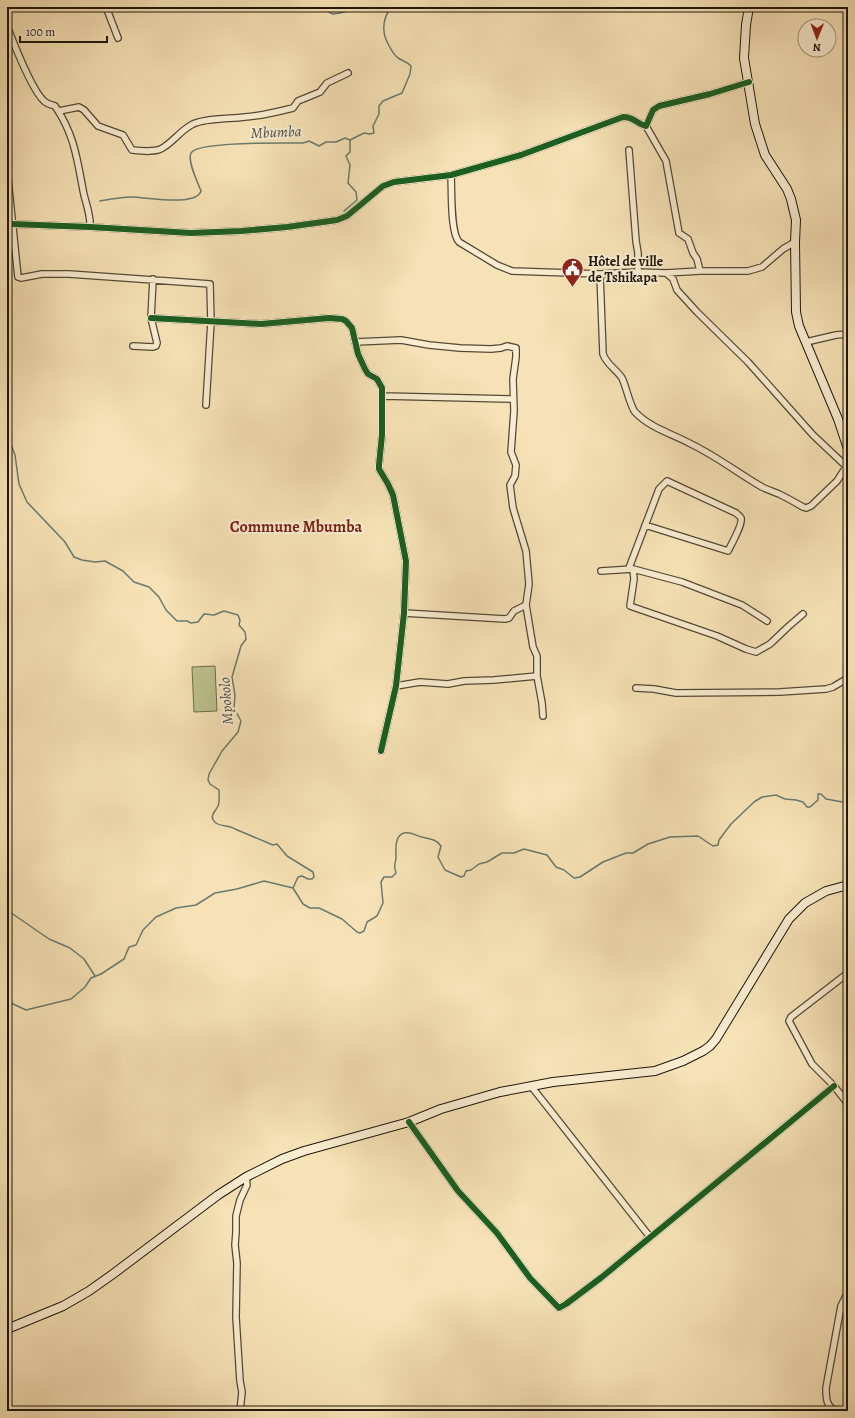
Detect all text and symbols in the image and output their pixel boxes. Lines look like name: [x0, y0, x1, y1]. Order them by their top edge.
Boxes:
scale bar: [20, 18, 107, 44]
north arrow: [797, 18, 837, 58]
text: 100 m: [26, 24, 55, 40]
text: N: [813, 40, 821, 55]
water label: Mbumba: [250, 121, 302, 143]
place label: Hôtel de ville de Tshikapa: [588, 252, 664, 287]
public building icon: Hôtel de ville de Tshikapa: [560, 256, 586, 289]
district label: Commune Mbumba: [230, 516, 362, 538]
water label: Mpokolo: [214, 677, 238, 725]

